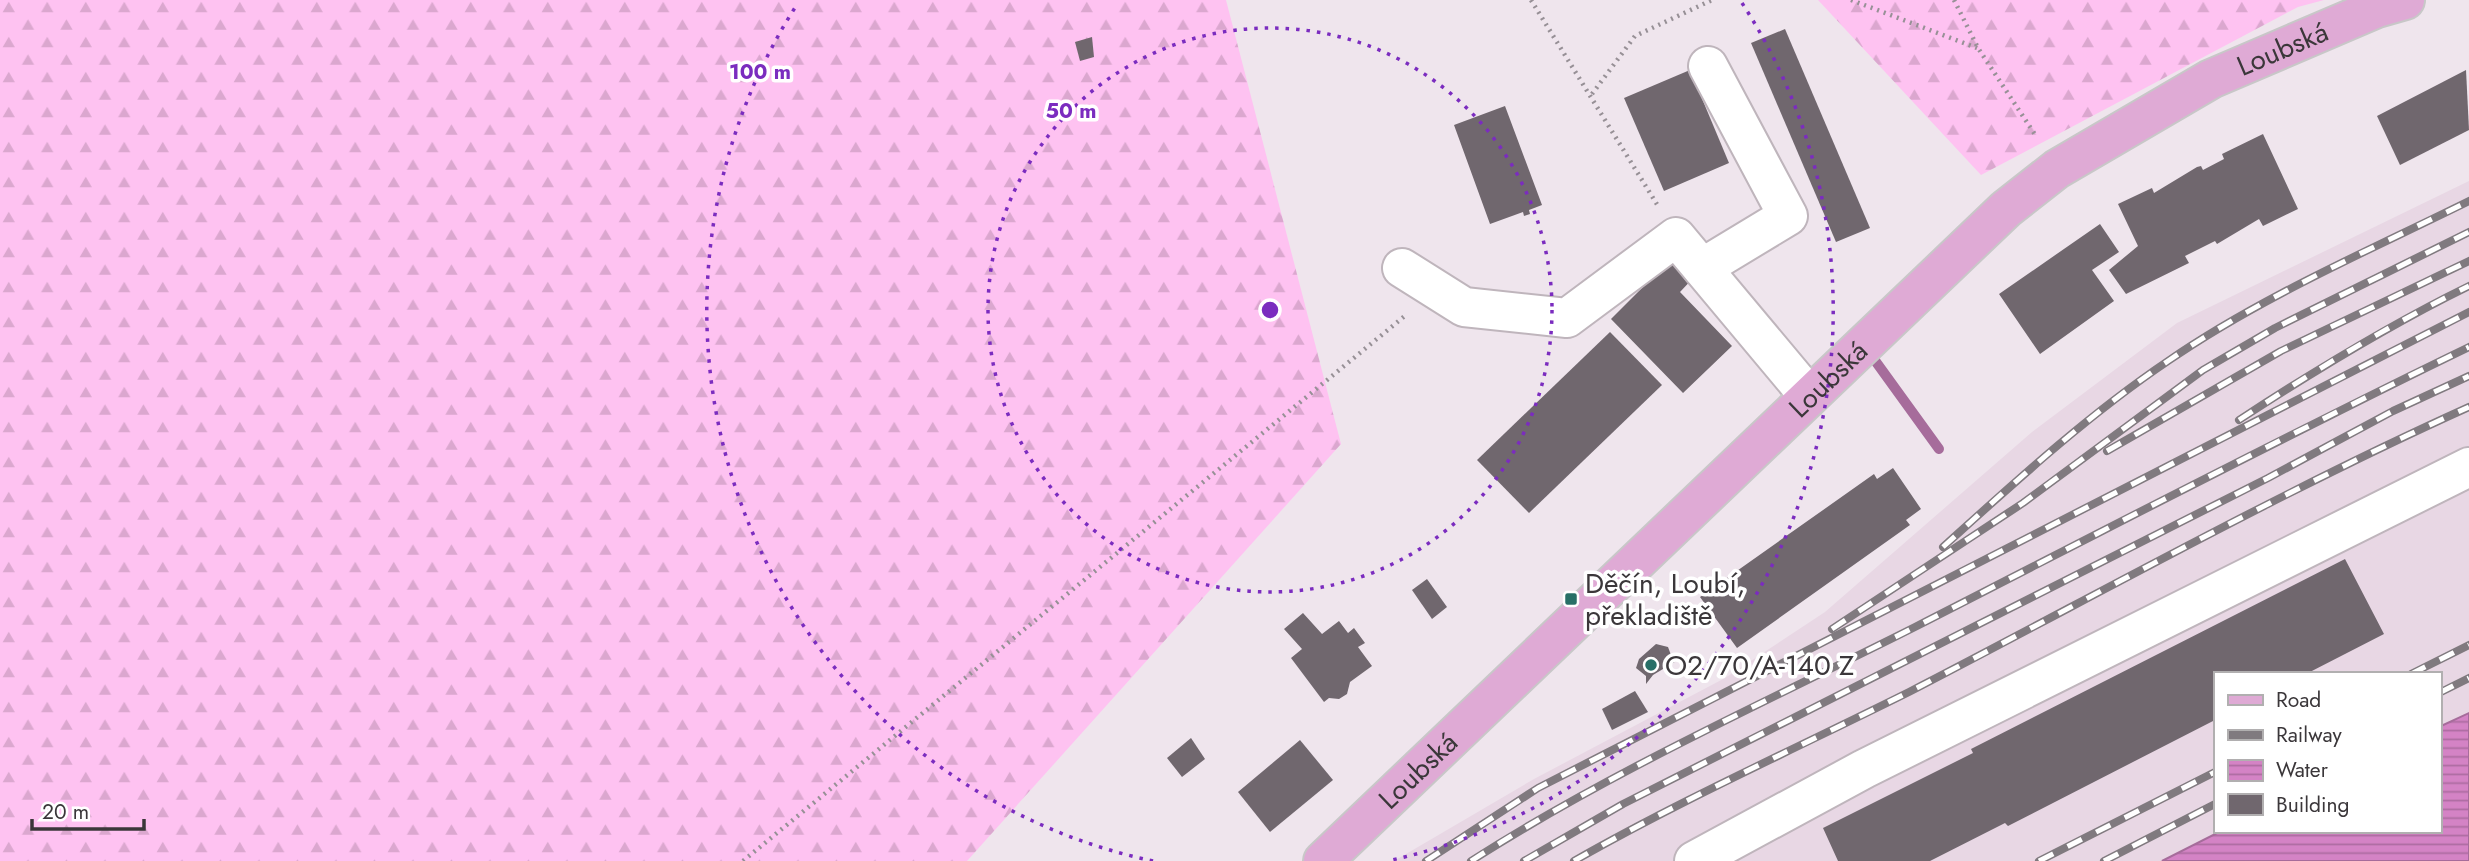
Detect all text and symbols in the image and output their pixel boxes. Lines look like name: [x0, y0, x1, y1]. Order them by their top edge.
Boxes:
street label: Loubská: [2230, 11, 2335, 87]
text: 100 m: [729, 57, 791, 87]
text: 50 m: [1046, 96, 1096, 126]
centre of rings: [1258, 298, 1282, 322]
street label: Loubská: [1779, 331, 1877, 427]
place label: Děčín, Loubí, překladiště: [1585, 563, 1745, 636]
marker: Děčín, Loubí, překladiště: [1563, 591, 1579, 607]
place label: O2/70/A-140 Z: [1665, 645, 1854, 686]
marker: O2/70/A-140 Z: [1643, 657, 1659, 673]
legend: [2214, 672, 2441, 833]
text: Road: [2276, 685, 2321, 715]
text: Railway: [2276, 720, 2342, 750]
street label: Loubská: [1369, 723, 1467, 819]
text: Water: [2276, 755, 2329, 785]
scale bar: [32, 788, 144, 832]
text: Building: [2276, 790, 2349, 820]
text: 20 m: [42, 797, 89, 827]

